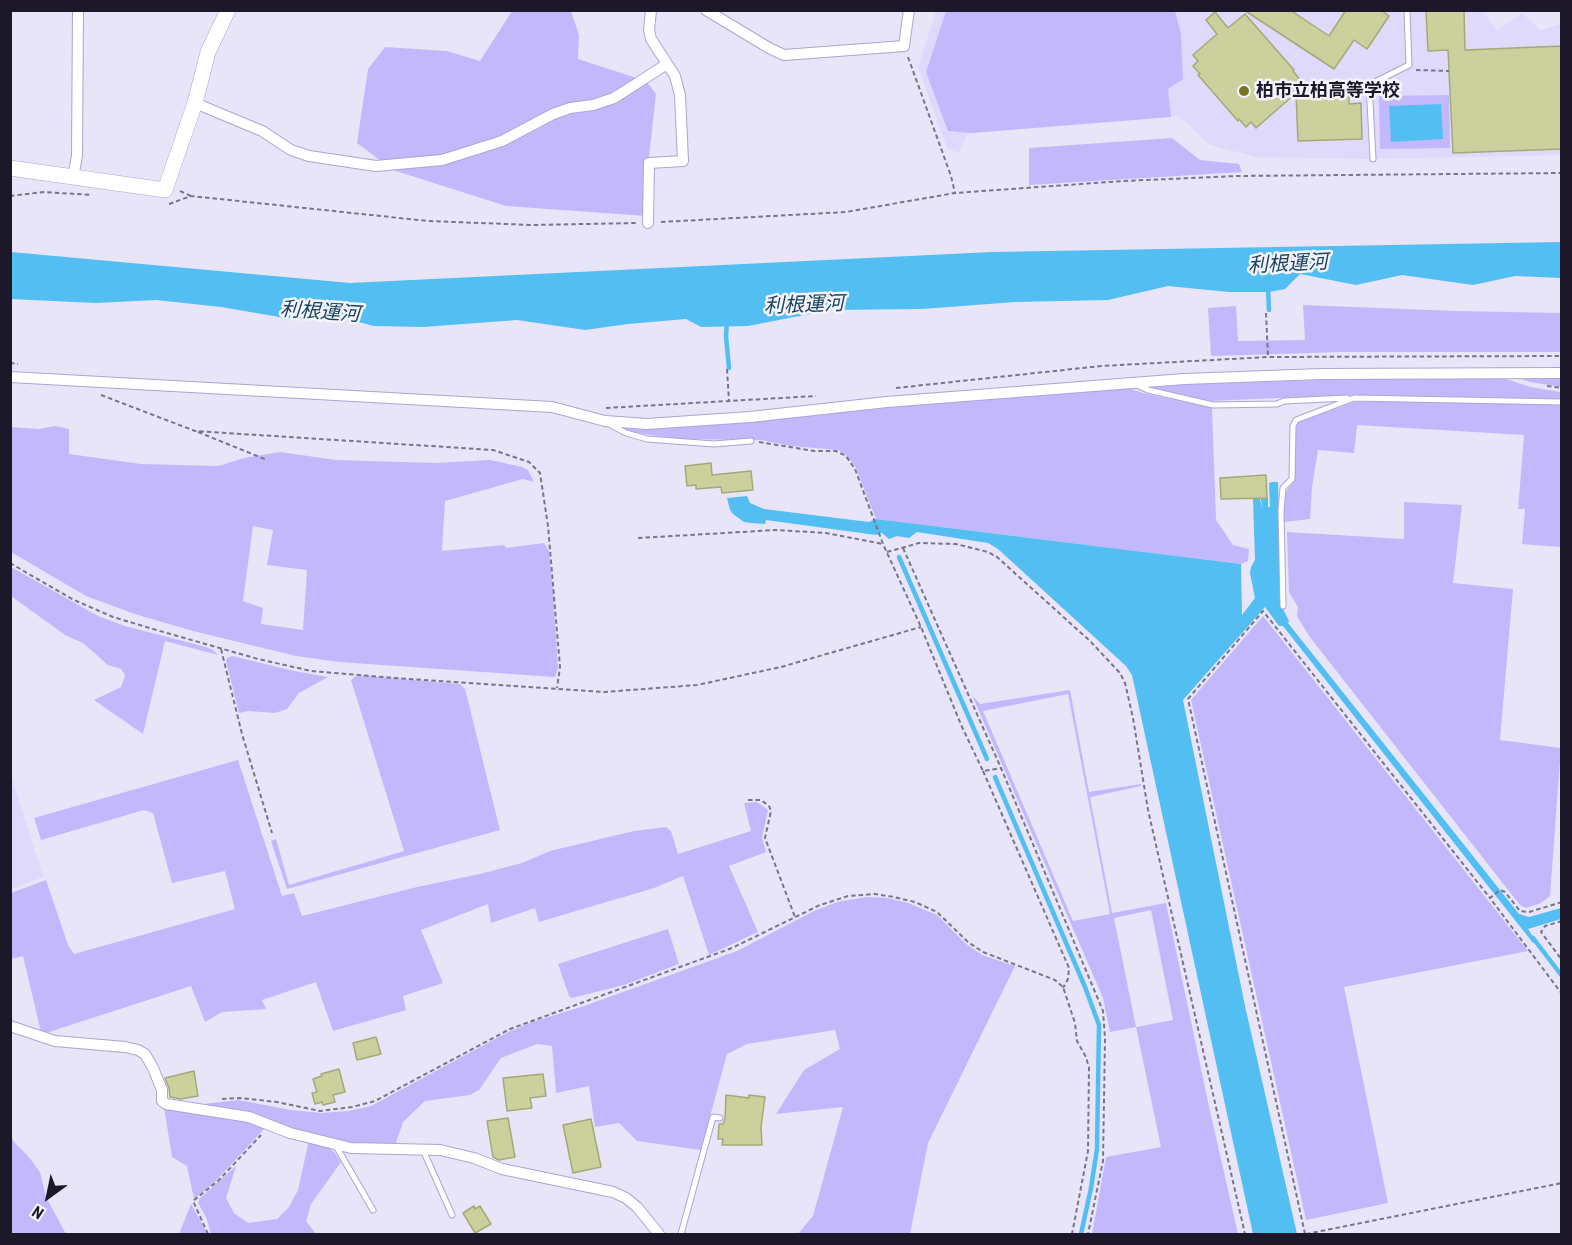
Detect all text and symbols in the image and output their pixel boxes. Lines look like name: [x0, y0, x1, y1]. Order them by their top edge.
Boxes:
place label: 柏市立柏高等学校: [1256, 80, 1400, 102]
marker: 柏市立柏高等学校: [1237, 84, 1251, 98]
water label: 利根運河: [1247, 251, 1329, 279]
water label: 利根運河: [764, 293, 844, 319]
water label: 利根運河: [279, 298, 361, 328]
north arrow: [18, 1167, 78, 1227]
text: N: [29, 1202, 47, 1223]

